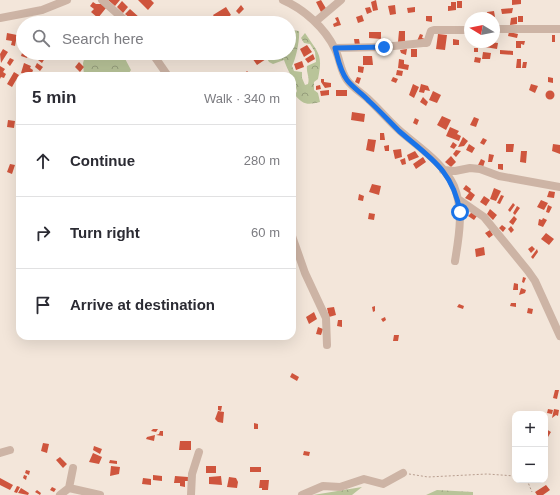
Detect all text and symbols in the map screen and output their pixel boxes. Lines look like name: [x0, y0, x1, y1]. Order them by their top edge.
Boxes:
north arrow: [464, 12, 500, 48]
search box: [16, 16, 296, 60]
icon: search: [30, 27, 52, 49]
text: Search here: [62, 30, 144, 47]
route end: [375, 38, 393, 56]
text: 5 min: [32, 88, 76, 107]
text: Walk · 340 m: [204, 91, 280, 106]
icon: ahead: [32, 150, 54, 172]
text: Continue: [70, 152, 135, 169]
text: 280 m: [244, 153, 280, 168]
route start: [451, 203, 469, 221]
icon: right: [32, 222, 54, 244]
text: Turn right: [70, 224, 140, 241]
text: 60 m: [251, 225, 280, 240]
icon: arrive: [32, 294, 54, 316]
text: Arrive at destination: [70, 296, 215, 313]
map controls: [512, 411, 548, 483]
button: +: [512, 411, 548, 447]
button: −: [512, 447, 548, 483]

